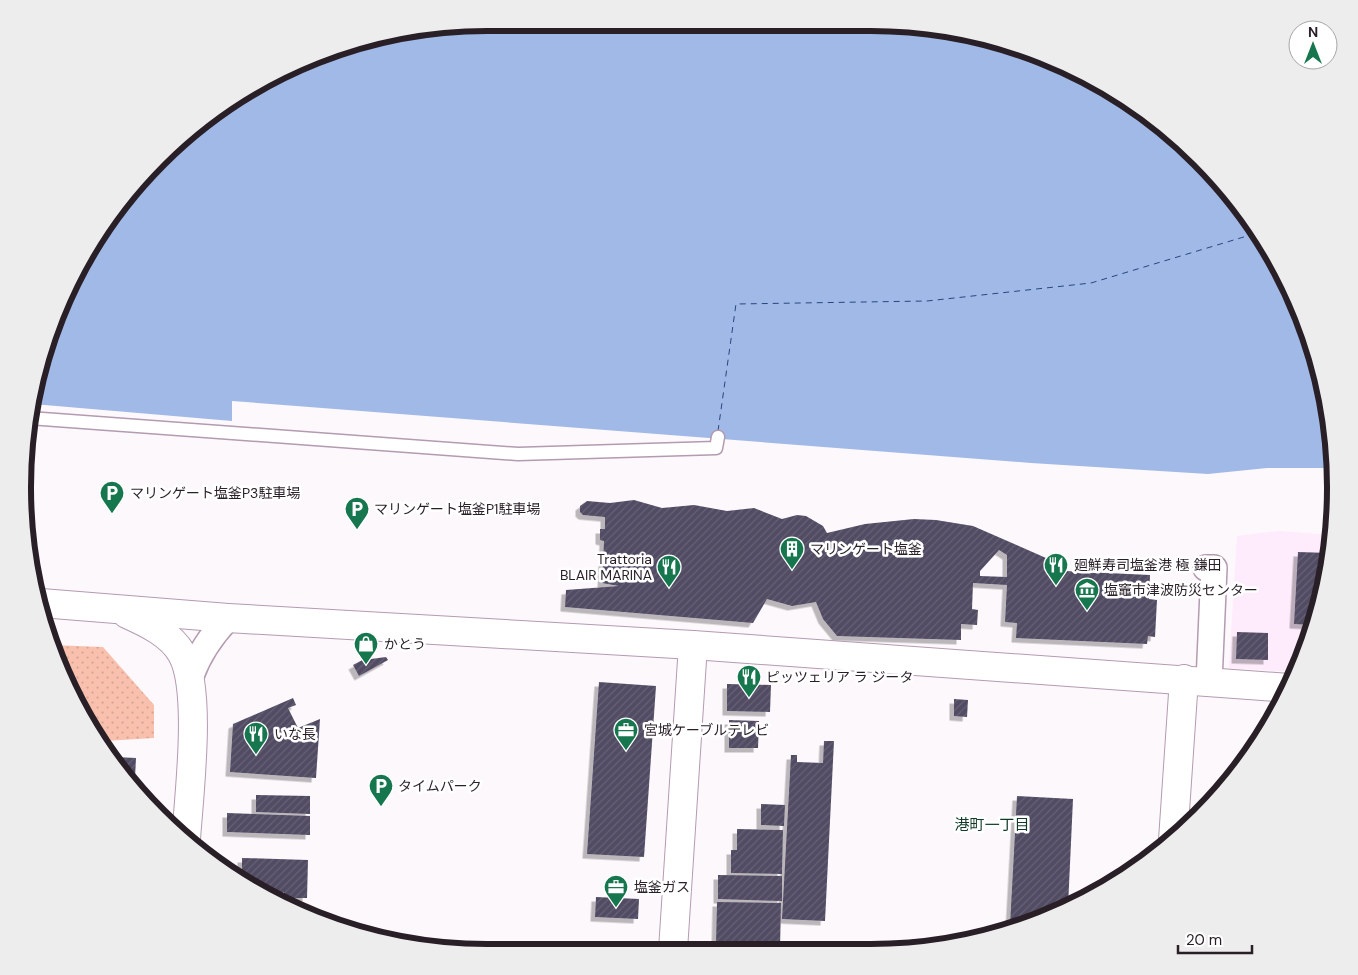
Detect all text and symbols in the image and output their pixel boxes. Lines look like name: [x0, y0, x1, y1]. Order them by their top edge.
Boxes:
north arrow: [1288, 20, 1338, 70]
text: N: [1308, 23, 1318, 41]
parking icon: マリンゲート塩釜P3駐車場: [99, 480, 125, 514]
place label: マリンゲート塩釜P3駐車場: [130, 484, 300, 502]
parking icon: マリンゲート塩釜P1駐車場: [344, 496, 370, 530]
place label: マリンゲート塩釜P1駐車場: [374, 500, 541, 518]
building icon: マリンゲート塩釜: [779, 536, 805, 570]
place label: マリンゲート塩釜: [810, 540, 922, 558]
place label: Trattoria BLAIR MARINA: [560, 550, 652, 584]
restaurant icon: 廻鮮寿司塩釜港 極 鎌田: [1043, 552, 1069, 586]
restaurant icon: Trattoria BLAIR MARINA: [656, 554, 682, 588]
place label: 廻鮮寿司塩釜港 極 鎌田: [1074, 556, 1221, 574]
museum icon: 塩竈市津波防災センター: [1074, 577, 1100, 611]
place label: 塩竈市津波防災センター: [1104, 581, 1258, 599]
shop icon: かとう: [353, 631, 379, 665]
place label: かとう: [384, 635, 426, 653]
restaurant icon: ピッツェリア ラ ジータ: [736, 664, 762, 698]
place label: ピッツェリア ラ ジータ: [766, 668, 913, 686]
office icon: 宮城ケーブルテレビ: [613, 717, 639, 751]
restaurant icon: いな長: [243, 721, 269, 755]
place label: 宮城ケーブルテレビ: [644, 721, 769, 739]
place label: いな長: [274, 725, 316, 743]
parking icon: タイムパーク: [368, 773, 394, 807]
place label: タイムパーク: [398, 777, 482, 795]
district label: 港町一丁目: [954, 815, 1030, 835]
office icon: 塩釜ガス: [603, 874, 629, 908]
place label: 塩釜ガス: [634, 878, 690, 896]
scale bar: [1178, 922, 1252, 954]
text: 20 m: [1186, 930, 1222, 950]

